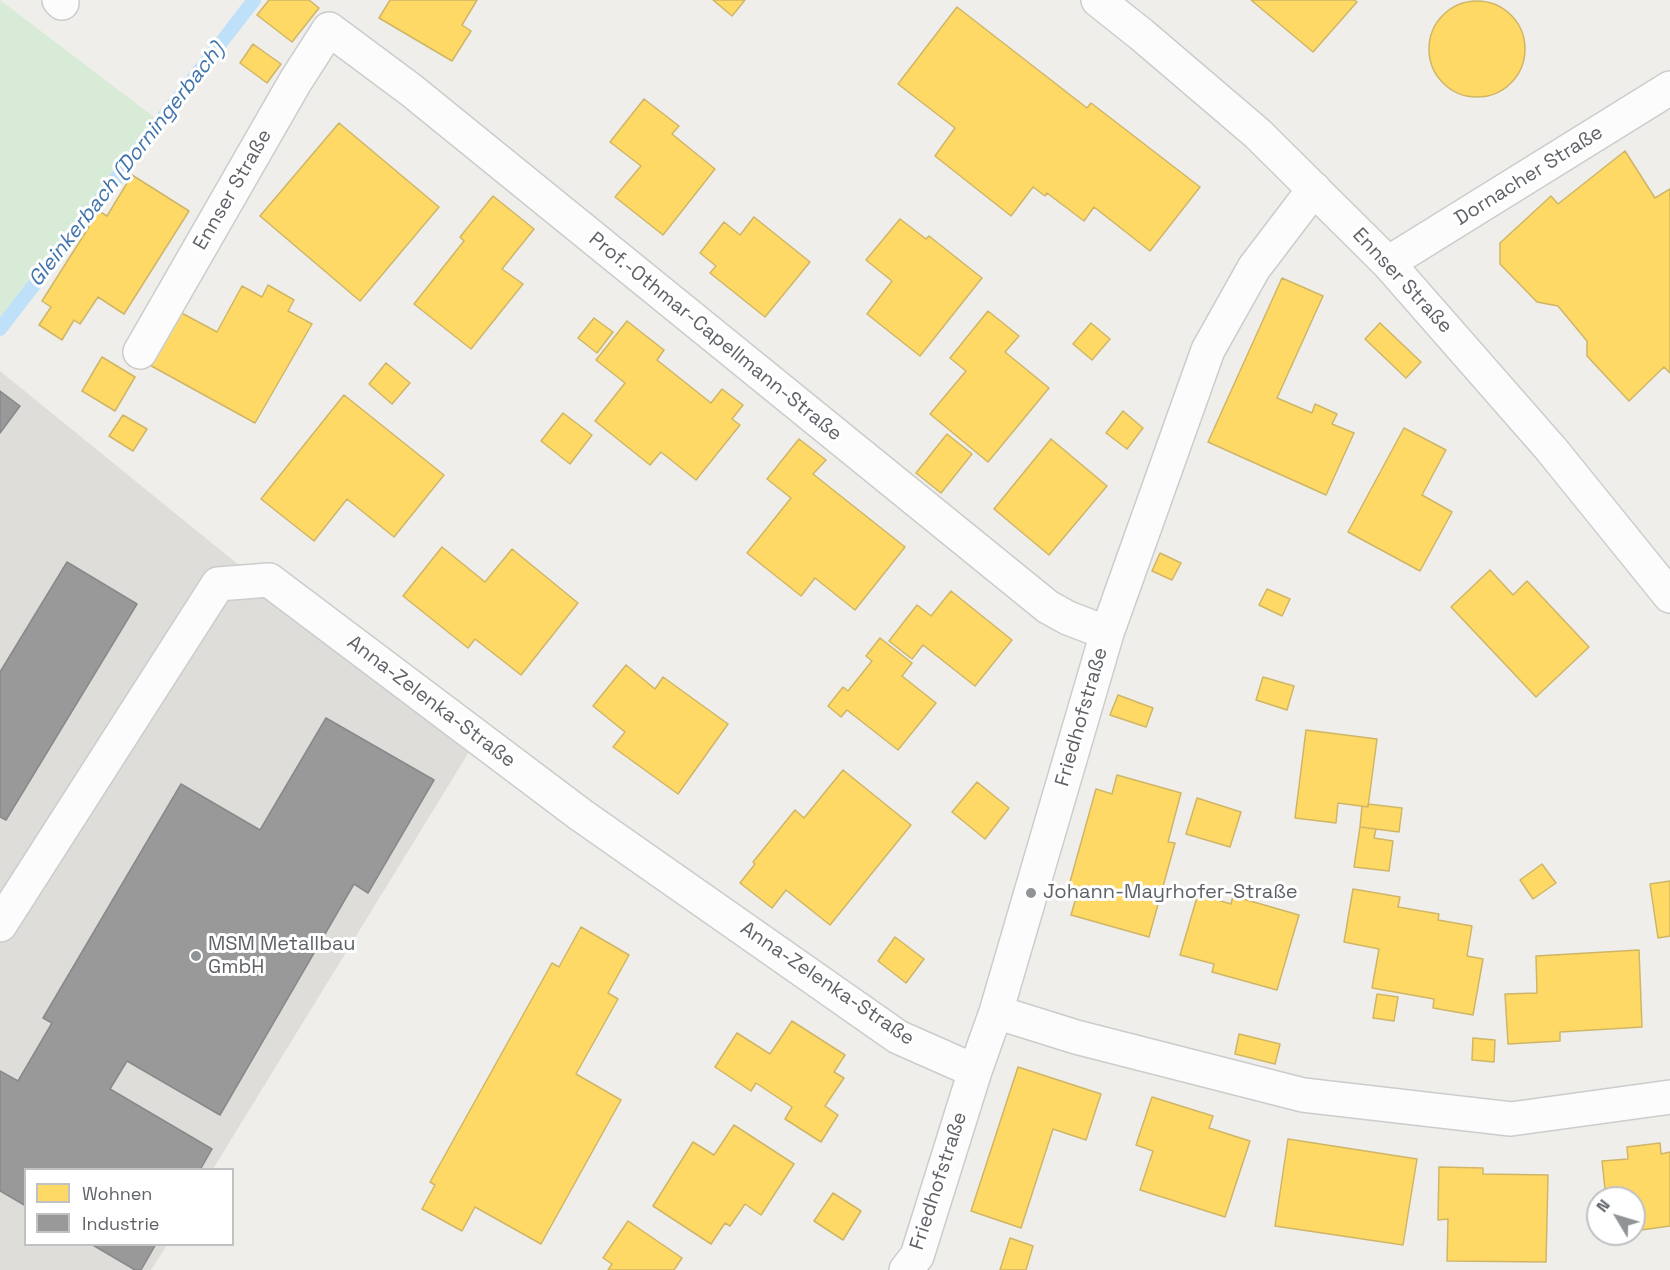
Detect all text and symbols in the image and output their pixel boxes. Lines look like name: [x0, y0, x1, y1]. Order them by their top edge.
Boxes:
water label: Gleinkerbach (Dorningerbach): [24, 38, 230, 292]
street label: Dornacher Straße: [1451, 121, 1607, 231]
street label: Ennser Straße: [189, 125, 277, 255]
street label: Ennser Straße: [1347, 223, 1457, 339]
street label: Prof.-Othmar-Capellmann-Straße: [584, 227, 846, 447]
street label: Anna-Zelenka-Straße: [342, 631, 520, 773]
street label: Friedhofstraße: [1051, 645, 1113, 789]
place label: Johann-Mayrhofer-Straße: [1043, 881, 1298, 905]
marker: Johann-Mayrhofer-Straße: [1024, 886, 1038, 900]
street label: Anna-Zelenka-Straße: [735, 917, 919, 1051]
place label: MSM Metallbau GmbH: [208, 933, 356, 980]
marker: MSM Metallbau GmbH: [189, 949, 203, 963]
street label: Friedhofstraße: [905, 1109, 973, 1253]
legend: [24, 1168, 234, 1246]
text: Wohnen: [82, 1182, 152, 1205]
north arrow: [1586, 1186, 1646, 1246]
text: N: [1591, 1195, 1615, 1217]
text: Industrie: [82, 1212, 159, 1235]

